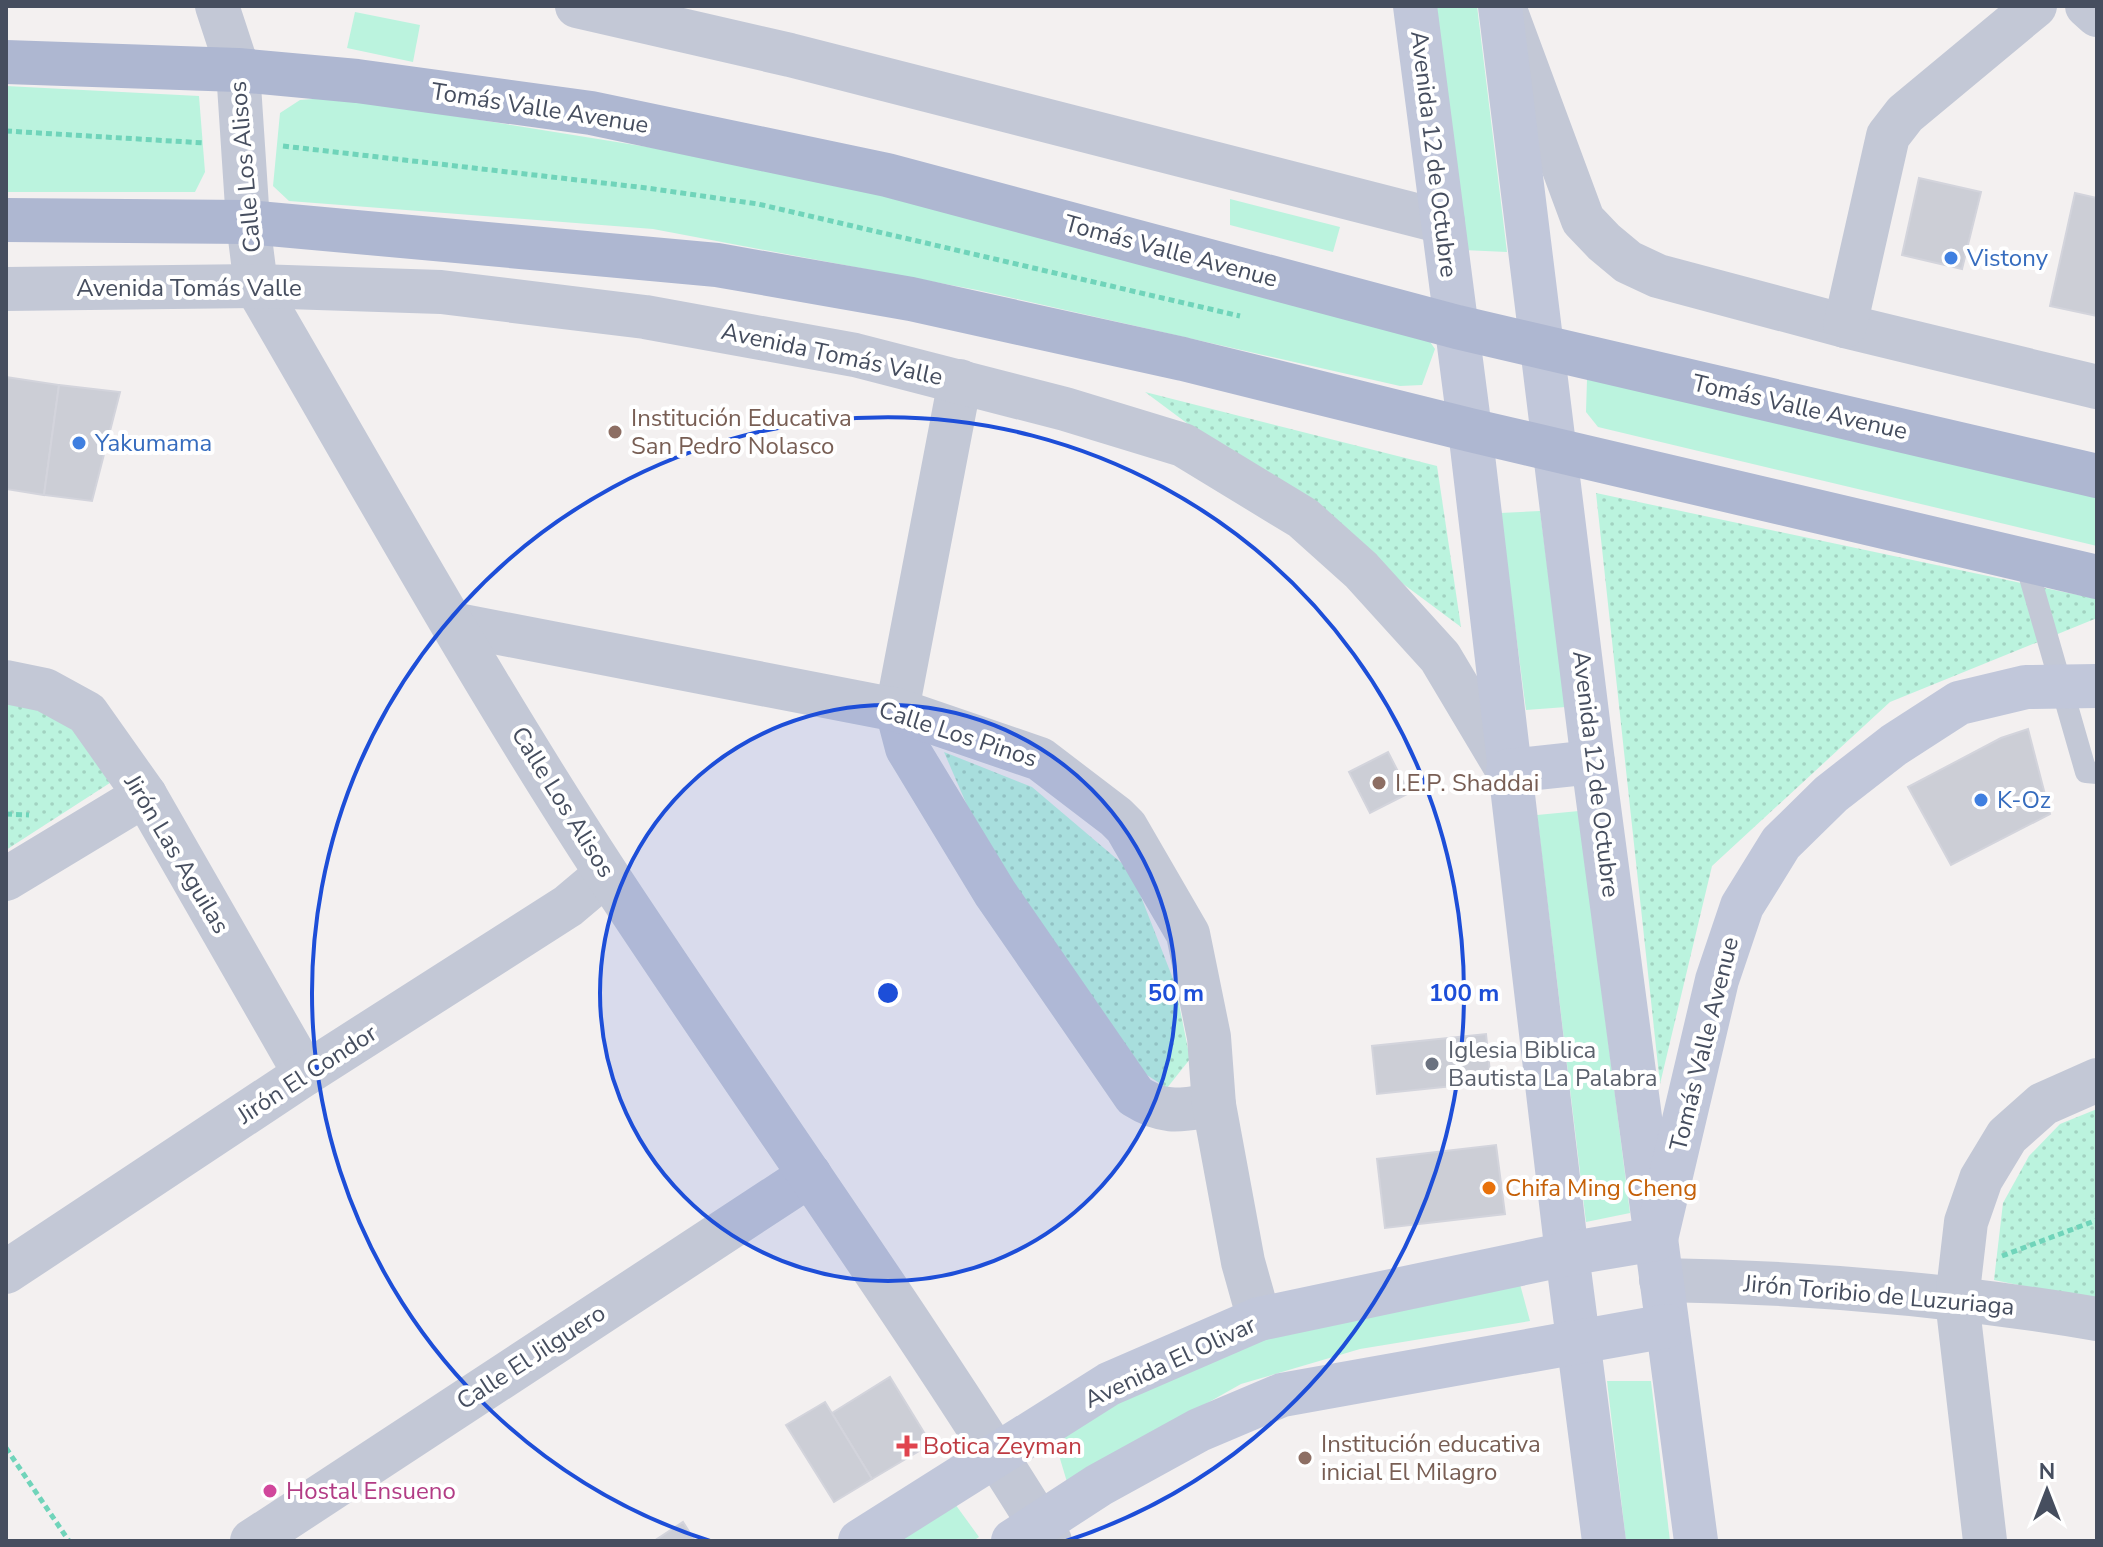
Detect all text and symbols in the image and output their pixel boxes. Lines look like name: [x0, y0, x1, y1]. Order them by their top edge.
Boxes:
street label: Avenida 12 de Octubre: [1403, 29, 1465, 279]
street label: Tomás Valle Avenue: [429, 75, 651, 141]
street label: Calle Los Alisos: [222, 80, 268, 254]
street label: Tomás Valle Avenue: [1061, 207, 1281, 295]
place label: Vistony: [1966, 242, 2049, 274]
marker: Vistony: [1942, 249, 1960, 267]
street label: Avenida Tomás Valle: [76, 272, 302, 304]
street label: Avenida Tomás Valle: [718, 315, 946, 393]
street label: Tomás Valle Avenue: [1689, 367, 1911, 447]
place label: Institución Educativa San Pedro Nolasco: [631, 402, 852, 462]
marker: Institución Educativa San Pedro Nolasco: [606, 423, 624, 441]
place label: Yakumama: [94, 427, 212, 459]
marker: Yakumama: [70, 434, 88, 452]
street label: Avenida 12 de Octubre: [1565, 649, 1627, 899]
street label: Calle Los Pinos: [875, 693, 1041, 775]
street label: Calle Los Alisos: [504, 721, 622, 883]
place label: I.E.P. Shaddai: [1395, 767, 1539, 799]
street label: Jirón Las Aguilas: [116, 768, 237, 939]
marker: I.E.P. Shaddai: [1370, 774, 1388, 792]
place label: K-Oz: [1997, 784, 2051, 816]
marker: K-Oz: [1972, 791, 1990, 809]
street label: Tomás Valle Avenue: [1662, 934, 1746, 1154]
text: 50 m: [1148, 977, 1204, 1009]
text: 100 m: [1429, 977, 1499, 1009]
centre of rings: [874, 979, 902, 1007]
street label: Jirón El Condor: [230, 1017, 383, 1132]
place label: Iglesia Biblica Bautista La Palabra: [1448, 1034, 1657, 1094]
marker: Iglesia Biblica Bautista La Palabra: [1423, 1055, 1441, 1073]
place label: Chifa Ming Cheng: [1505, 1172, 1697, 1204]
marker: Chifa Ming Cheng: [1480, 1179, 1498, 1197]
street label: Jirón Toribio de Luzuriaga: [1741, 1267, 2016, 1323]
street label: Calle El Jilguero: [451, 1297, 611, 1417]
street label: Avenida El Olivar: [1079, 1308, 1261, 1416]
place label: Institución educativa inicial El Milagro: [1321, 1428, 1541, 1488]
place label: Botica Zeyman: [923, 1430, 1082, 1462]
marker: Botica Zeyman: [898, 1437, 916, 1455]
marker: Institución educativa inicial El Milagro: [1296, 1449, 1314, 1467]
north arrow: [2007, 1451, 2087, 1531]
text: N: [2039, 1457, 2055, 1487]
place label: Hostal Ensueno: [286, 1475, 456, 1507]
marker: Hostal Ensueno: [261, 1482, 279, 1500]

